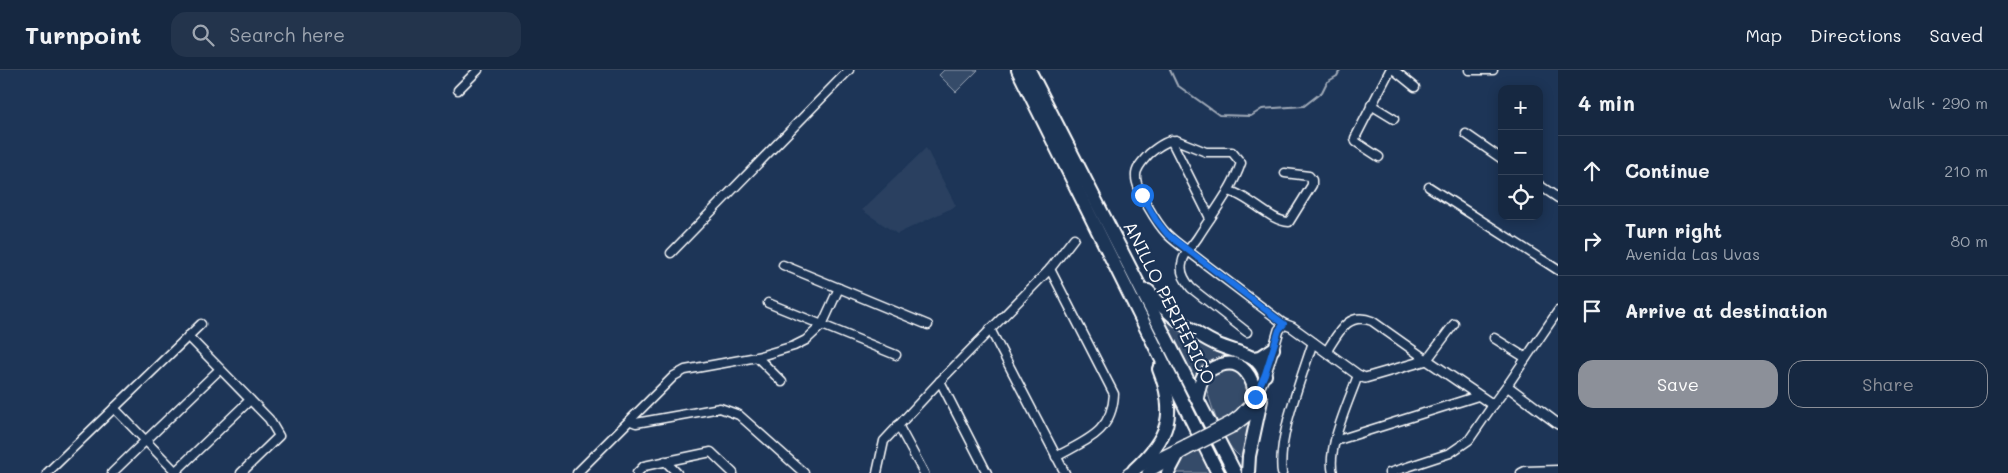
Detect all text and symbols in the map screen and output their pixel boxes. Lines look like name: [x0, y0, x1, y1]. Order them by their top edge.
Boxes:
search box: [171, 12, 521, 57]
text: Turnpoint: [25, 19, 141, 50]
icon: search: [189, 21, 217, 49]
text: Search here: [229, 22, 345, 47]
text: Map: [1745, 23, 1782, 47]
text: Directions: [1810, 23, 1902, 47]
text: Saved: [1930, 23, 1983, 47]
map controls: [1498, 85, 1543, 220]
button: +: [1498, 85, 1543, 130]
text: 4 min: [1578, 89, 1635, 116]
text: Walk · 290 m: [1888, 92, 1988, 113]
button: −: [1498, 130, 1543, 175]
icon: ahead: [1578, 157, 1606, 185]
text: Continue: [1625, 158, 1710, 183]
text: 210 m: [1944, 160, 1988, 181]
button: locate: [1498, 175, 1543, 220]
route start: [1131, 184, 1154, 207]
street label: ANILLO PERIFÉRICO: [1118, 217, 1221, 388]
text: Turn right: [1625, 218, 1722, 243]
icon: right: [1578, 227, 1606, 255]
text: 80 m: [1951, 230, 1988, 251]
text: Avenida Las Uvas: [1625, 243, 1760, 264]
icon: arrive: [1578, 297, 1606, 325]
text: Arrive at destination: [1625, 298, 1828, 323]
button: Save: [1578, 360, 1778, 408]
button: Share: [1788, 360, 1988, 408]
route end: [1244, 386, 1267, 409]

